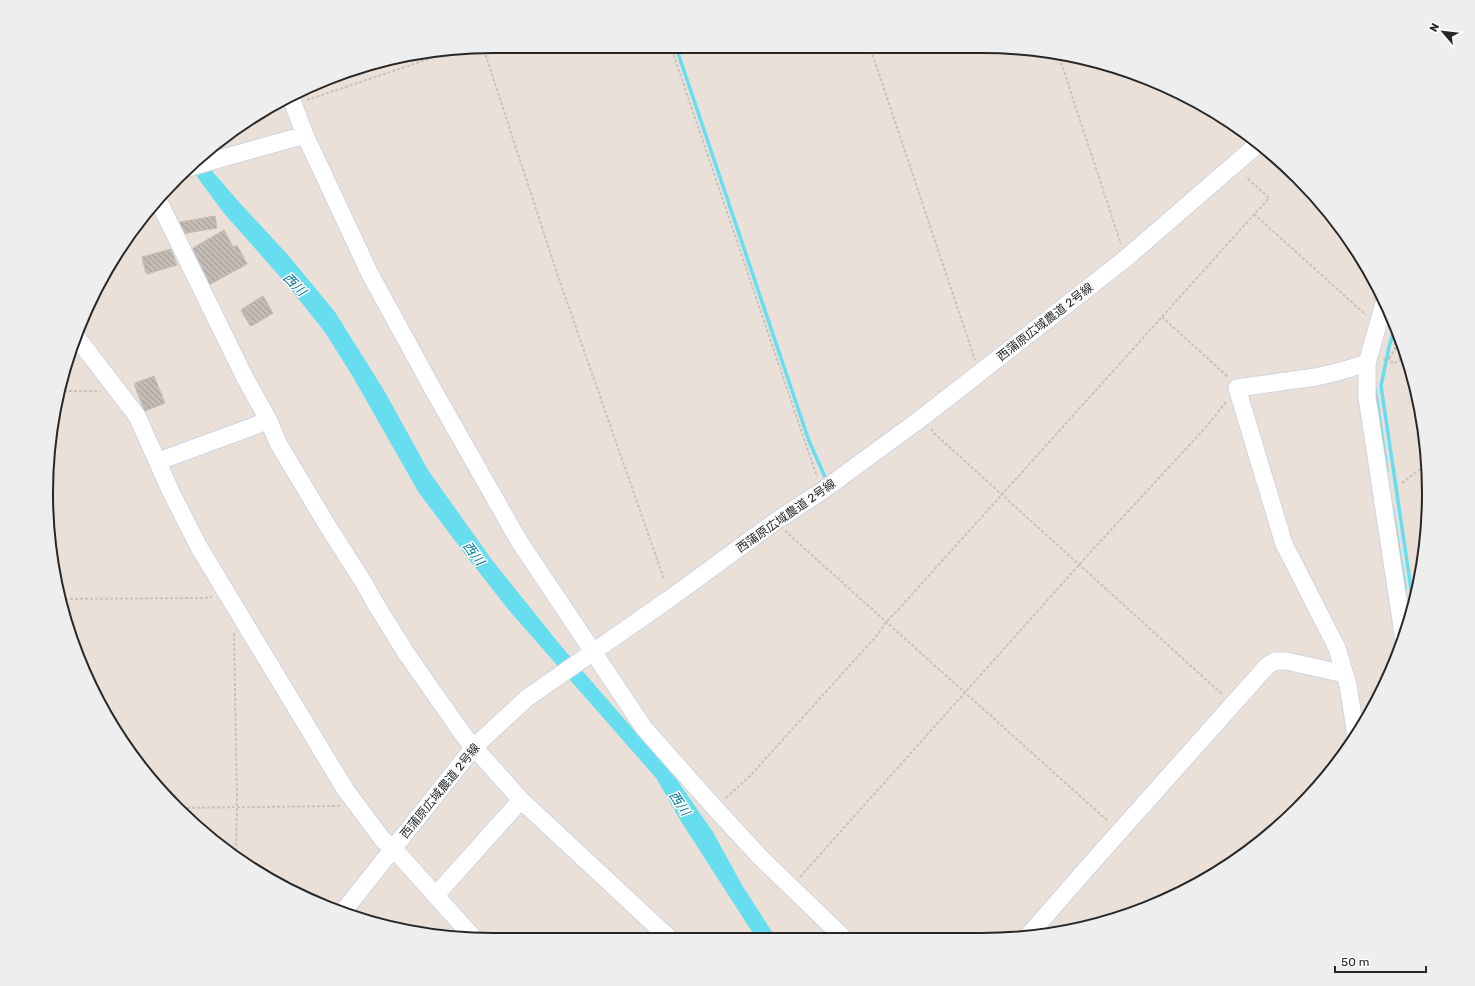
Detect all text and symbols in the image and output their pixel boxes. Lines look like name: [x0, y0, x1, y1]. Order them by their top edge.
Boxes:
north arrow: [1423, 12, 1463, 52]
text: N: [1427, 21, 1442, 34]
water label: 西川: [280, 270, 311, 300]
street label: 西蒲原広域農道 2号線: [994, 280, 1096, 364]
street label: 西蒲原広域農道 2号線: [734, 476, 838, 556]
water label: 西川: [460, 538, 489, 570]
street label: 西蒲原広域農道 2号線: [397, 741, 483, 841]
water label: 西川: [666, 788, 694, 820]
scale bar: [1335, 948, 1426, 974]
text: 50 m: [1341, 955, 1369, 969]

